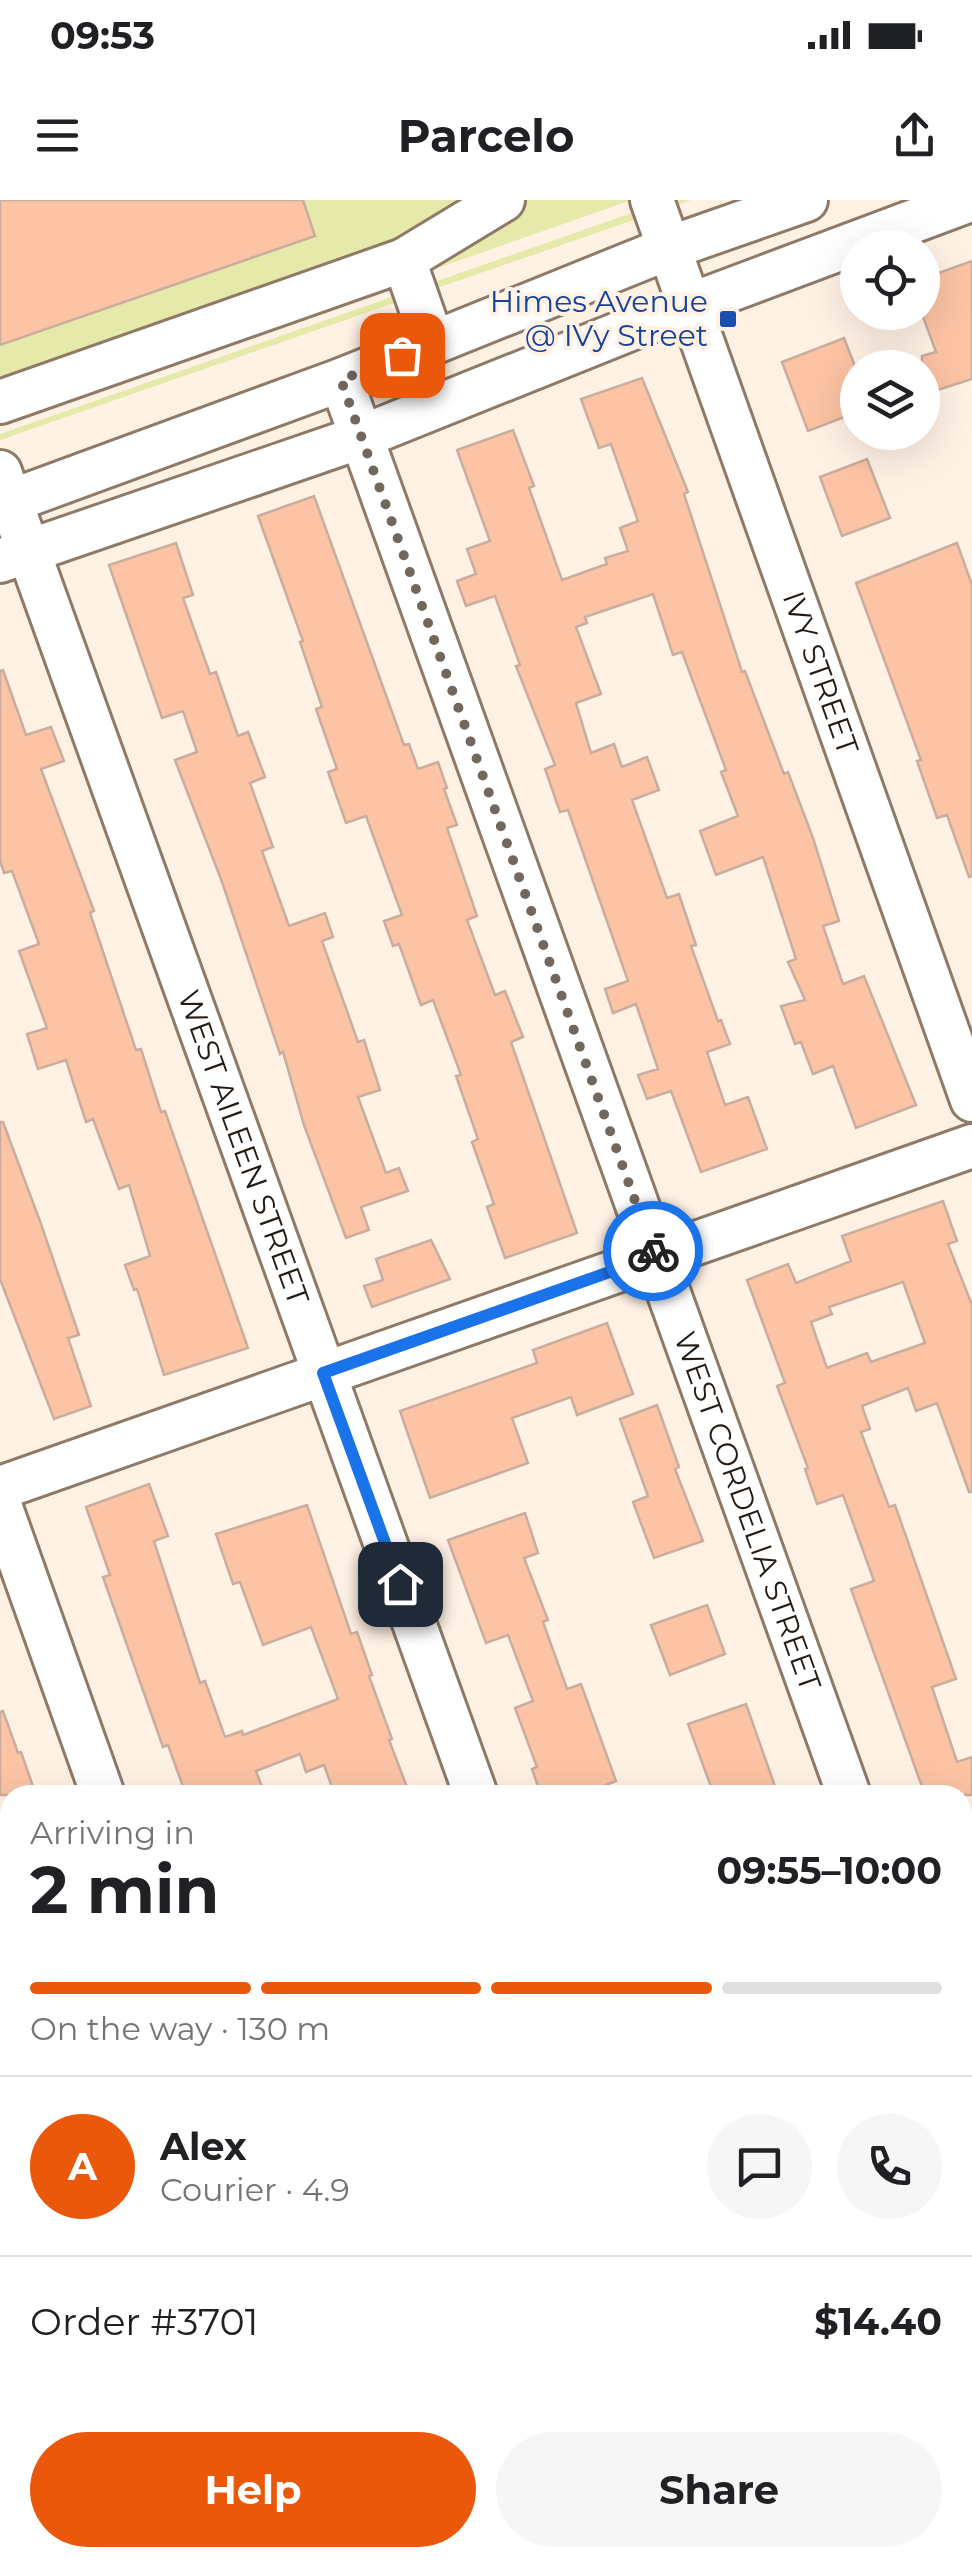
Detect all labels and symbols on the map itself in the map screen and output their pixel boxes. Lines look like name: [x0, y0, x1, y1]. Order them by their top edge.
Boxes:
place label: Himes Avenue @ IVy Street: [490, 283, 708, 354]
marker: Himes Avenue @ IVy Street: [717, 308, 739, 330]
pin: [360, 313, 445, 398]
street label: IVY STREET: [775, 586, 867, 760]
street label: WEST AILEEN STREET: [170, 985, 317, 1310]
courier: [603, 1201, 703, 1301]
street label: WEST CORDELIA STREET: [666, 1327, 829, 1696]
pin: [358, 1542, 443, 1627]

